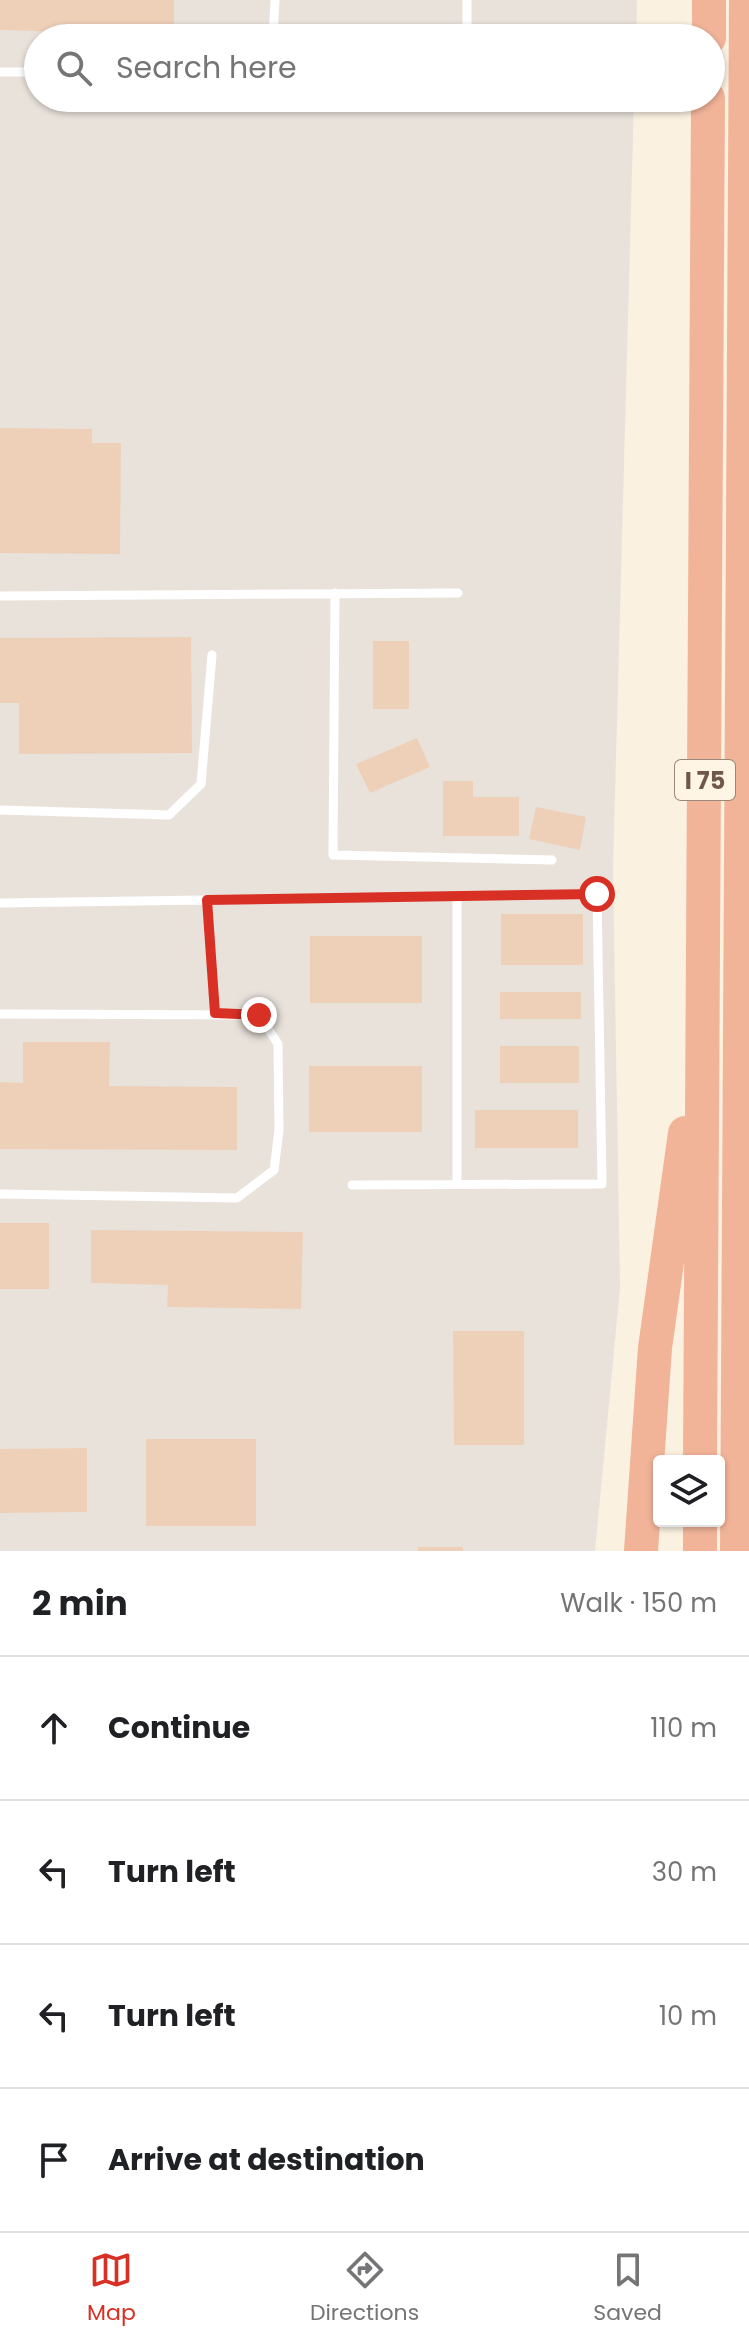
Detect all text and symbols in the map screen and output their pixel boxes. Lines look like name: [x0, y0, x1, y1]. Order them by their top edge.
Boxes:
search box: [24, 24, 725, 112]
icon: search: [52, 46, 96, 90]
text: Search here: [116, 46, 297, 89]
road number: I 75: [675, 760, 735, 800]
route start: [579, 876, 615, 912]
route end: [241, 997, 277, 1033]
map controls: [653, 1455, 725, 1527]
button: layers: [653, 1455, 725, 1527]
text: 2 min: [32, 1579, 128, 1627]
text: Walk · 150 m: [560, 1585, 717, 1621]
icon: ahead: [32, 1706, 76, 1750]
text: Continue: [108, 1706, 250, 1749]
text: 110 m: [650, 1710, 717, 1746]
icon: left: [32, 1850, 76, 1894]
text: Turn left: [108, 1850, 236, 1893]
text: 30 m: [652, 1854, 717, 1890]
icon: left: [32, 1994, 76, 2038]
text: Turn left: [108, 1994, 236, 2037]
text: 10 m: [659, 1998, 717, 2034]
icon: arrive: [32, 2138, 76, 2182]
text: Arrive at destination: [108, 2138, 425, 2181]
tab: Map: [87, 2248, 136, 2329]
tab: Directions: [310, 2248, 419, 2329]
tab: Saved: [593, 2248, 662, 2329]

